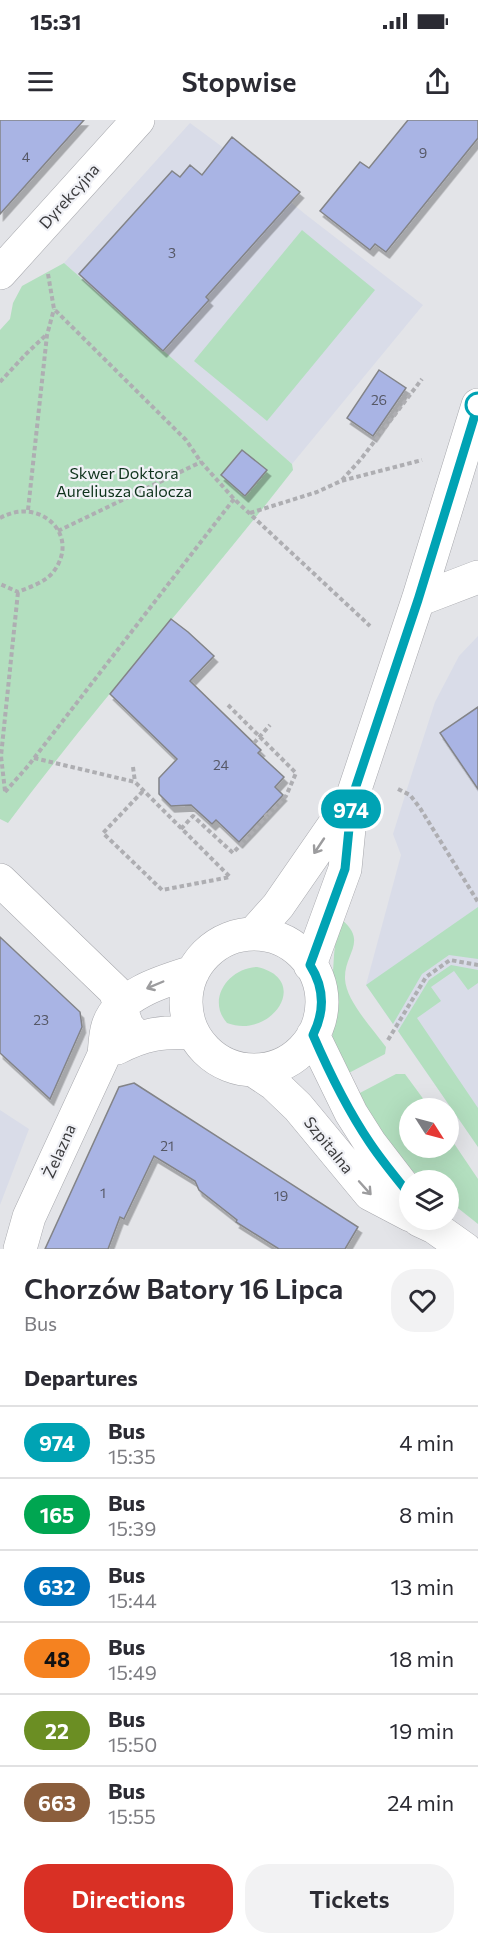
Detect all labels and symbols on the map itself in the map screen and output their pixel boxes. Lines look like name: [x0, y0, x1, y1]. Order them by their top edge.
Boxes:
house number: 9: [419, 144, 427, 161]
house number: 4: [22, 148, 31, 165]
street label: Dyrekcyjna: [35, 159, 103, 232]
house number: 3: [168, 244, 176, 261]
house number: 26: [371, 391, 387, 408]
unlabelled marker: [465, 392, 478, 418]
park label: Skwer Doktora Aureliusza Galocza: [56, 463, 192, 500]
house number: 24: [213, 756, 230, 773]
line badge: 974: [316, 790, 386, 828]
one-way arrow: [313, 838, 326, 855]
one-way arrow: [146, 981, 164, 992]
house number: 23: [33, 1011, 49, 1028]
north arrow: [399, 1098, 459, 1158]
street label: Szpitalna: [301, 1112, 358, 1177]
street label: Żelazna: [38, 1121, 79, 1181]
house number: 21: [160, 1137, 174, 1154]
one-way arrow: [358, 1180, 372, 1195]
house number: 1: [100, 1184, 106, 1201]
house number: 19: [274, 1187, 288, 1204]

